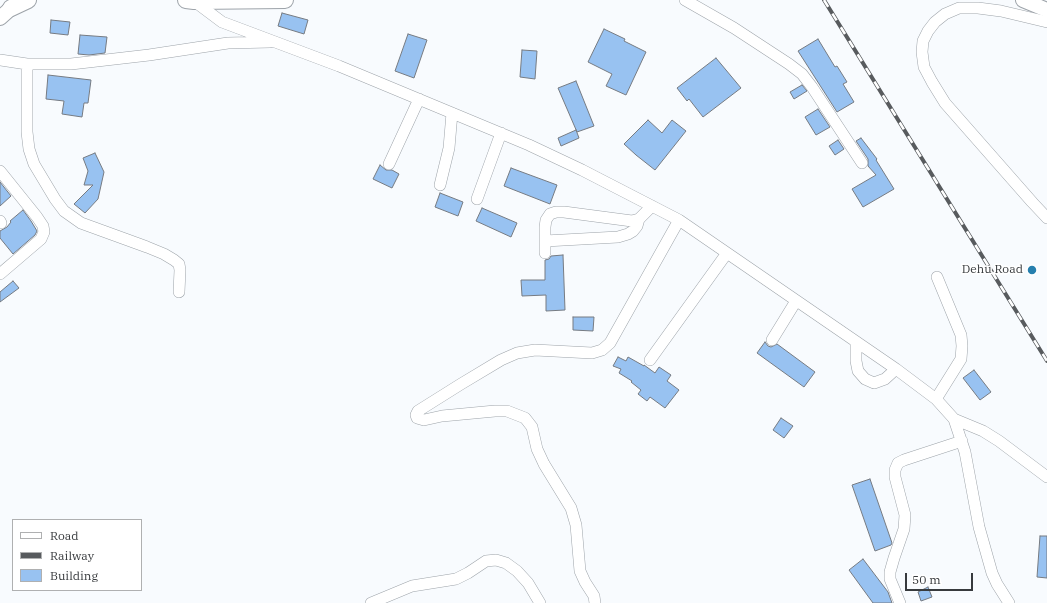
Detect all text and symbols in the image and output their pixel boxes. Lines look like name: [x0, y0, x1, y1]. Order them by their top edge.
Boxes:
place label: Dehu Road: [962, 263, 1023, 277]
marker: Dehu Road: [1026, 264, 1038, 276]
legend: [12, 519, 142, 591]
text: Road: [50, 528, 79, 543]
text: Railway: [50, 548, 94, 563]
scale bar: [907, 565, 975, 591]
text: Building: [50, 568, 98, 583]
text: 50 m: [912, 572, 941, 587]

